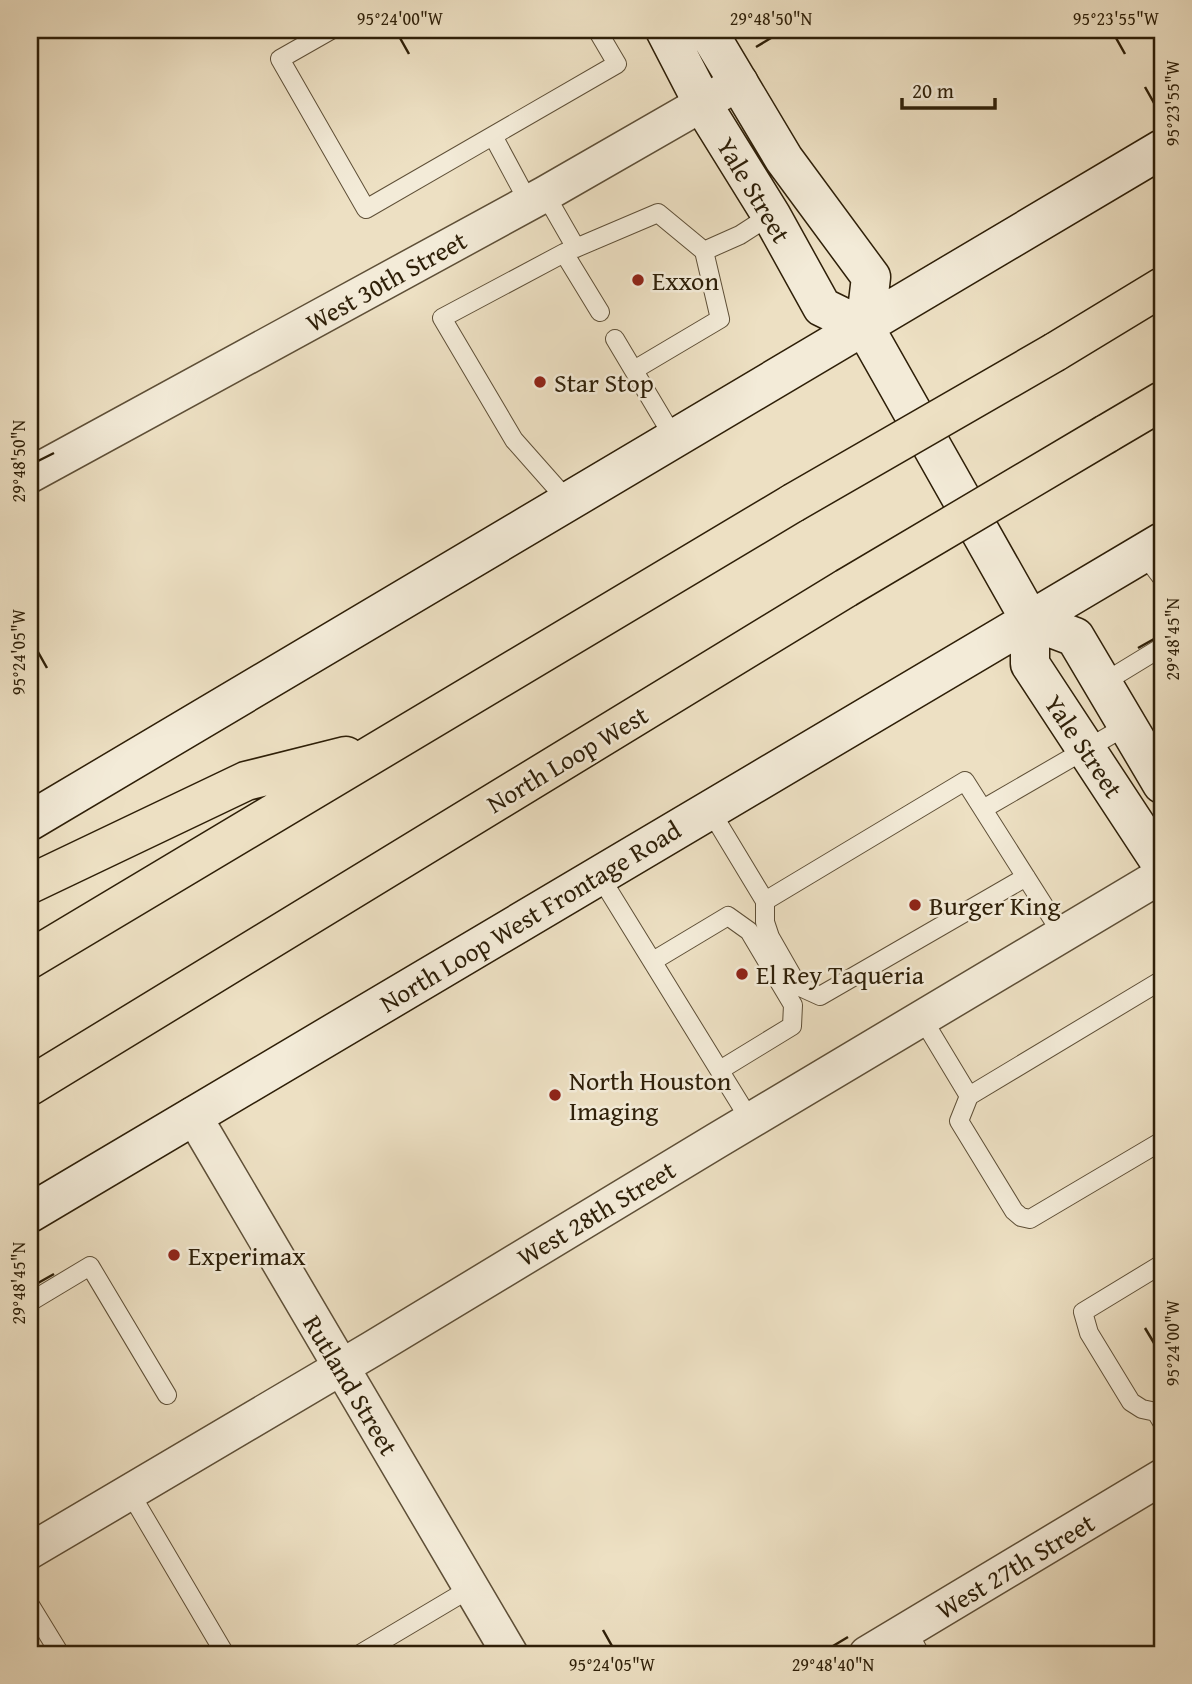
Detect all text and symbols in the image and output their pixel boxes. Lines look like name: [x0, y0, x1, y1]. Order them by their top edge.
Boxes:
text: 95°24'00"W: [357, 5, 444, 32]
text: 29°48'50"N: [730, 5, 813, 32]
text: 95°23'55"W: [1073, 5, 1160, 32]
text: 95°23'55"W: [1159, 59, 1186, 146]
scale bar: [902, 66, 994, 110]
text: 20 m: [912, 75, 954, 106]
street label: Yale Street: [707, 130, 801, 250]
street label: West 30th Street: [298, 221, 474, 341]
place label: Exxon: [652, 261, 719, 300]
marker: Exxon: [630, 272, 646, 288]
place label: Star Stop: [554, 363, 654, 402]
marker: Star Stop: [532, 374, 548, 390]
text: 29°48'50"N: [5, 419, 32, 502]
text: 29°48'45"N: [1159, 597, 1186, 680]
text: 95°24'05"W: [5, 608, 32, 695]
street label: Yale Street: [1035, 686, 1133, 806]
street label: North Loop West: [479, 695, 655, 823]
street label: North Loop West Frontage Road: [372, 810, 688, 1022]
place label: Burger King: [929, 886, 1060, 925]
marker: Burger King: [907, 897, 923, 913]
place label: El Rey Taqueria: [756, 955, 925, 994]
marker: El Rey Taqueria: [734, 966, 750, 982]
place label: North Houston Imaging: [569, 1061, 732, 1130]
marker: North Houston Imaging: [547, 1087, 563, 1103]
street label: West 28th Street: [509, 1150, 683, 1276]
place label: Experimax: [188, 1236, 306, 1275]
text: 29°48'45"N: [5, 1241, 32, 1324]
marker: Experimax: [166, 1247, 182, 1263]
text: 95°24'00"W: [1159, 1299, 1186, 1386]
street label: Rutland Street: [294, 1307, 408, 1463]
street label: West 27th Street: [928, 1503, 1102, 1629]
text: 95°24'05"W: [569, 1651, 656, 1678]
text: 29°48'40"N: [792, 1651, 875, 1678]

